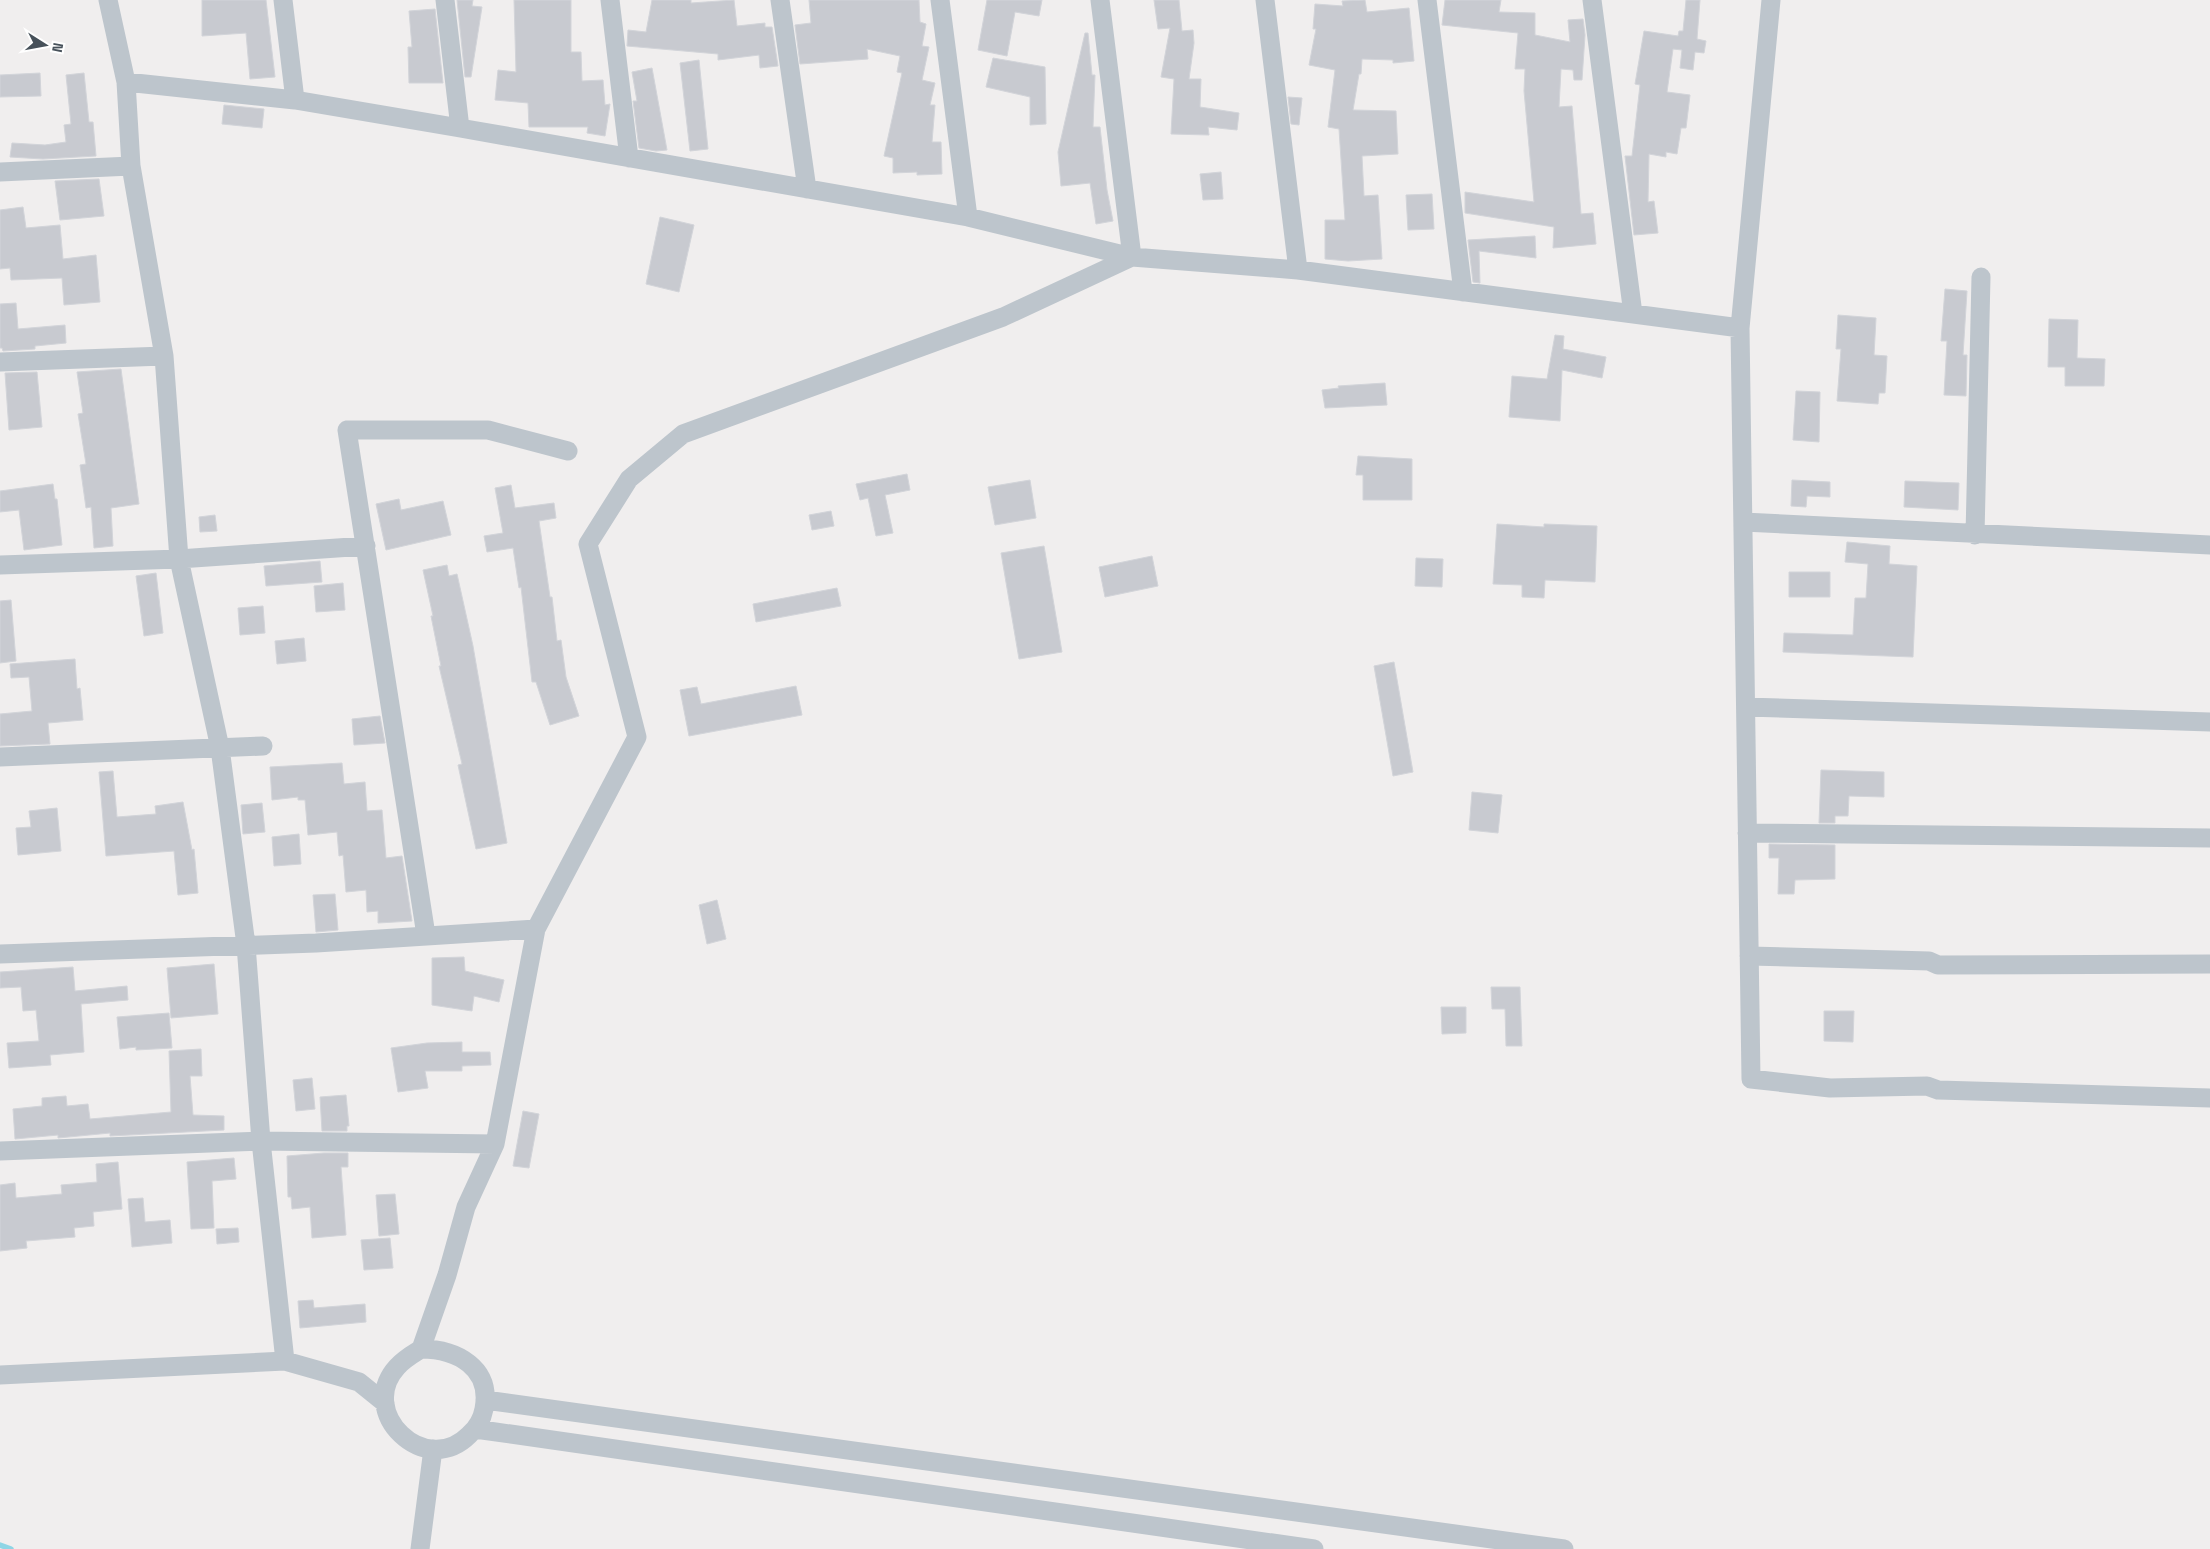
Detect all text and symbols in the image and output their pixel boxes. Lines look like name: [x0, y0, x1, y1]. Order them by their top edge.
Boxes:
north arrow: [20, 20, 70, 70]
text: N: [48, 41, 67, 54]

